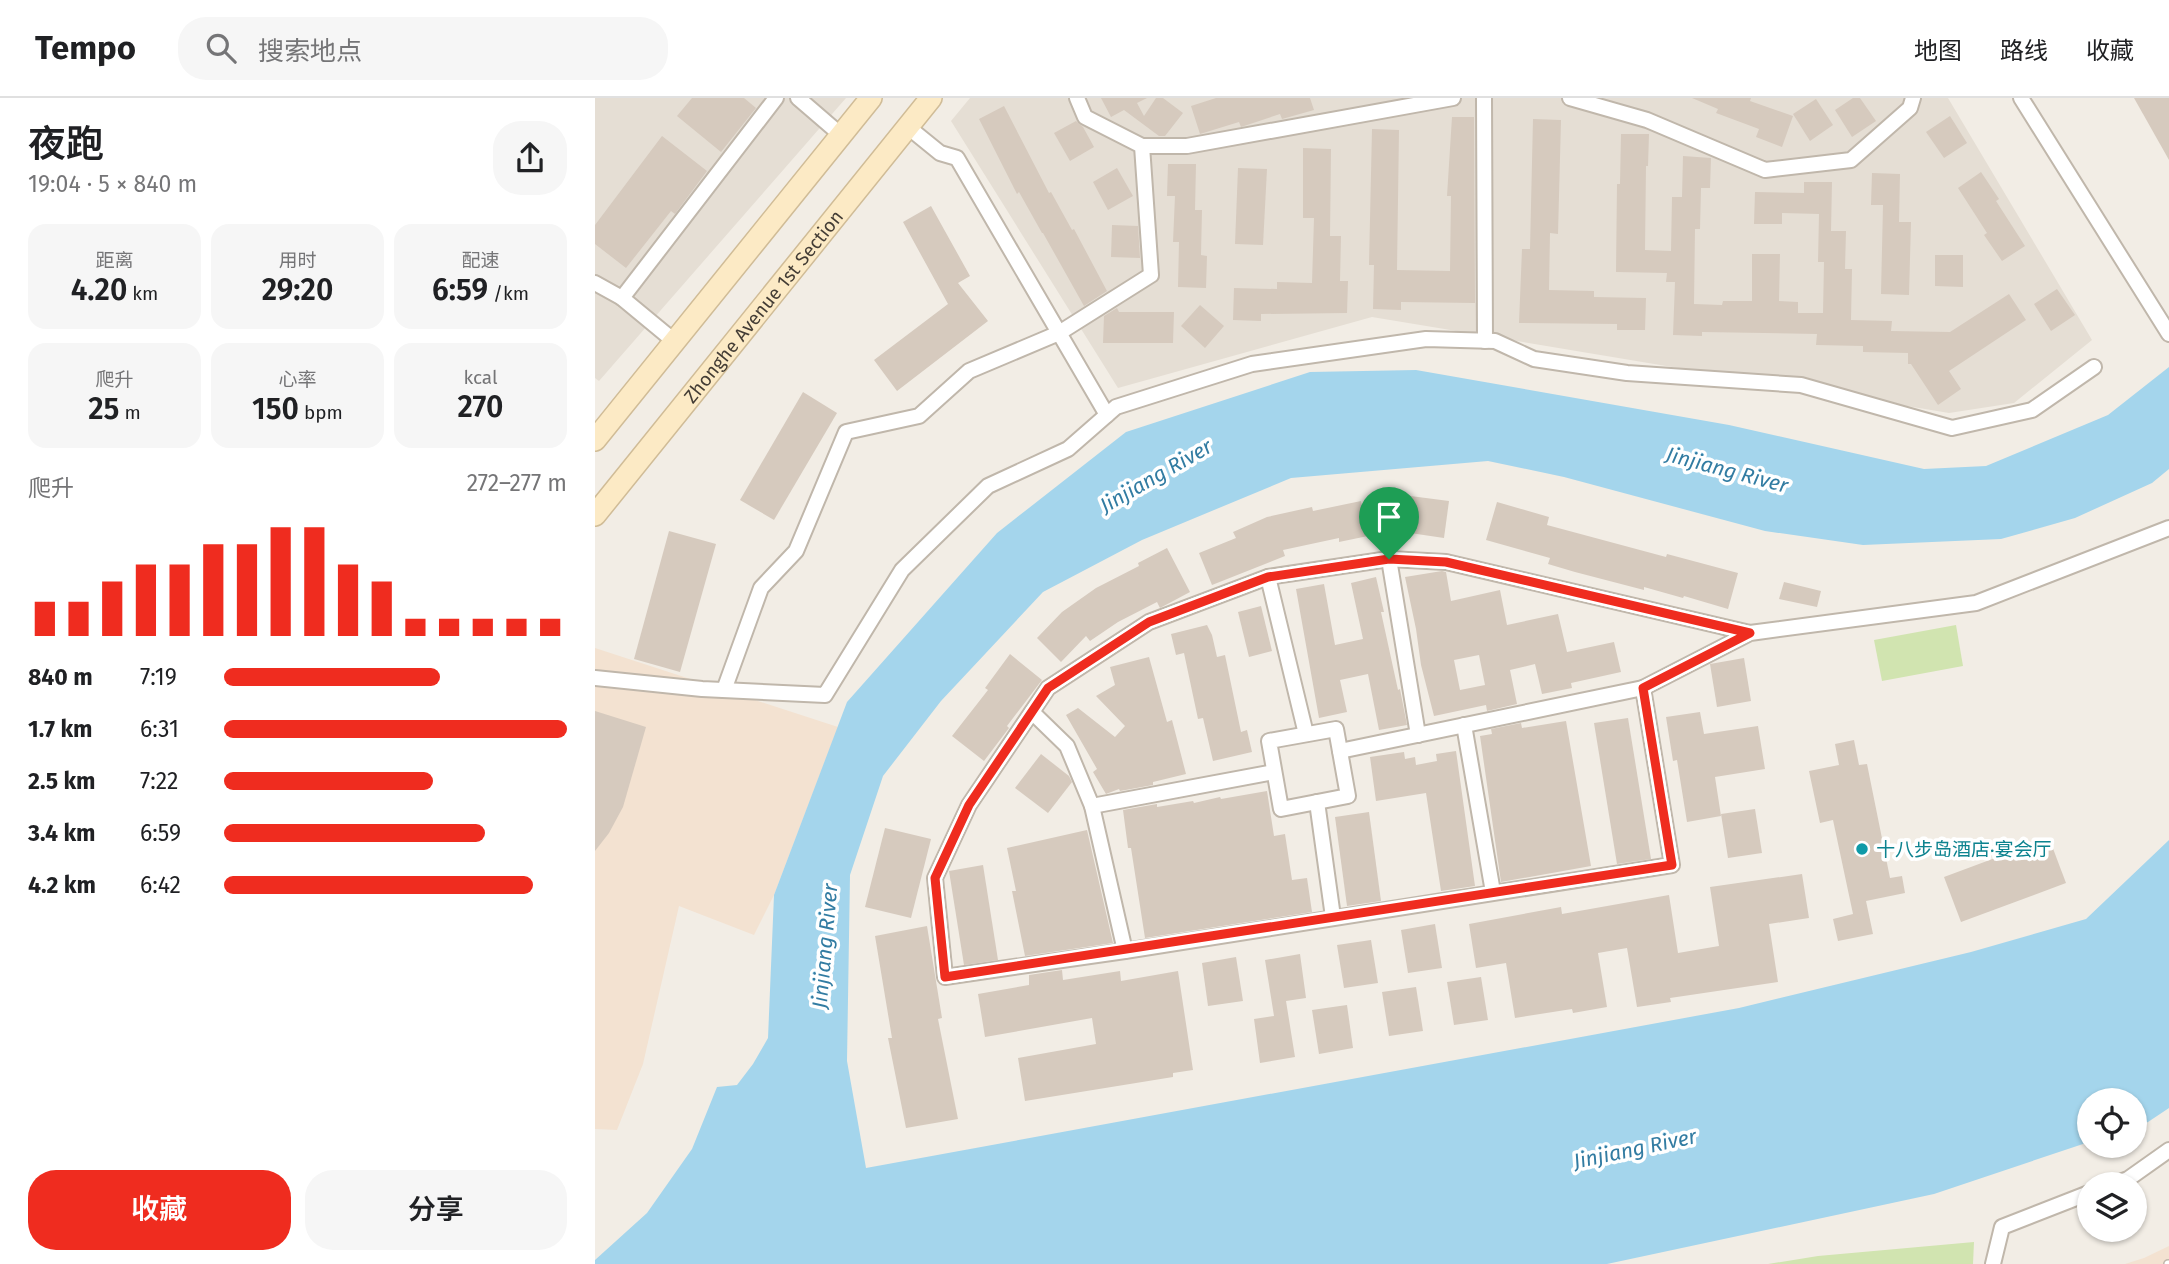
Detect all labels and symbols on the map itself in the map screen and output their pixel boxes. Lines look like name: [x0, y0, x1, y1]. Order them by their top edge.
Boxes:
street label: Zhonghe Avenue 1st Section: [679, 206, 848, 408]
water label: Jinjiang River: [1094, 433, 1218, 519]
water label: Jinjiang River: [1662, 441, 1792, 499]
pin: [1359, 487, 1419, 559]
place label: 十八步岛酒店·宴会厅: [1876, 838, 2052, 861]
marker: 十八步岛酒店·宴会厅: [1854, 841, 1870, 857]
water label: Jinjiang River: [807, 882, 843, 1011]
water label: Jinjiang River: [1570, 1123, 1700, 1175]

